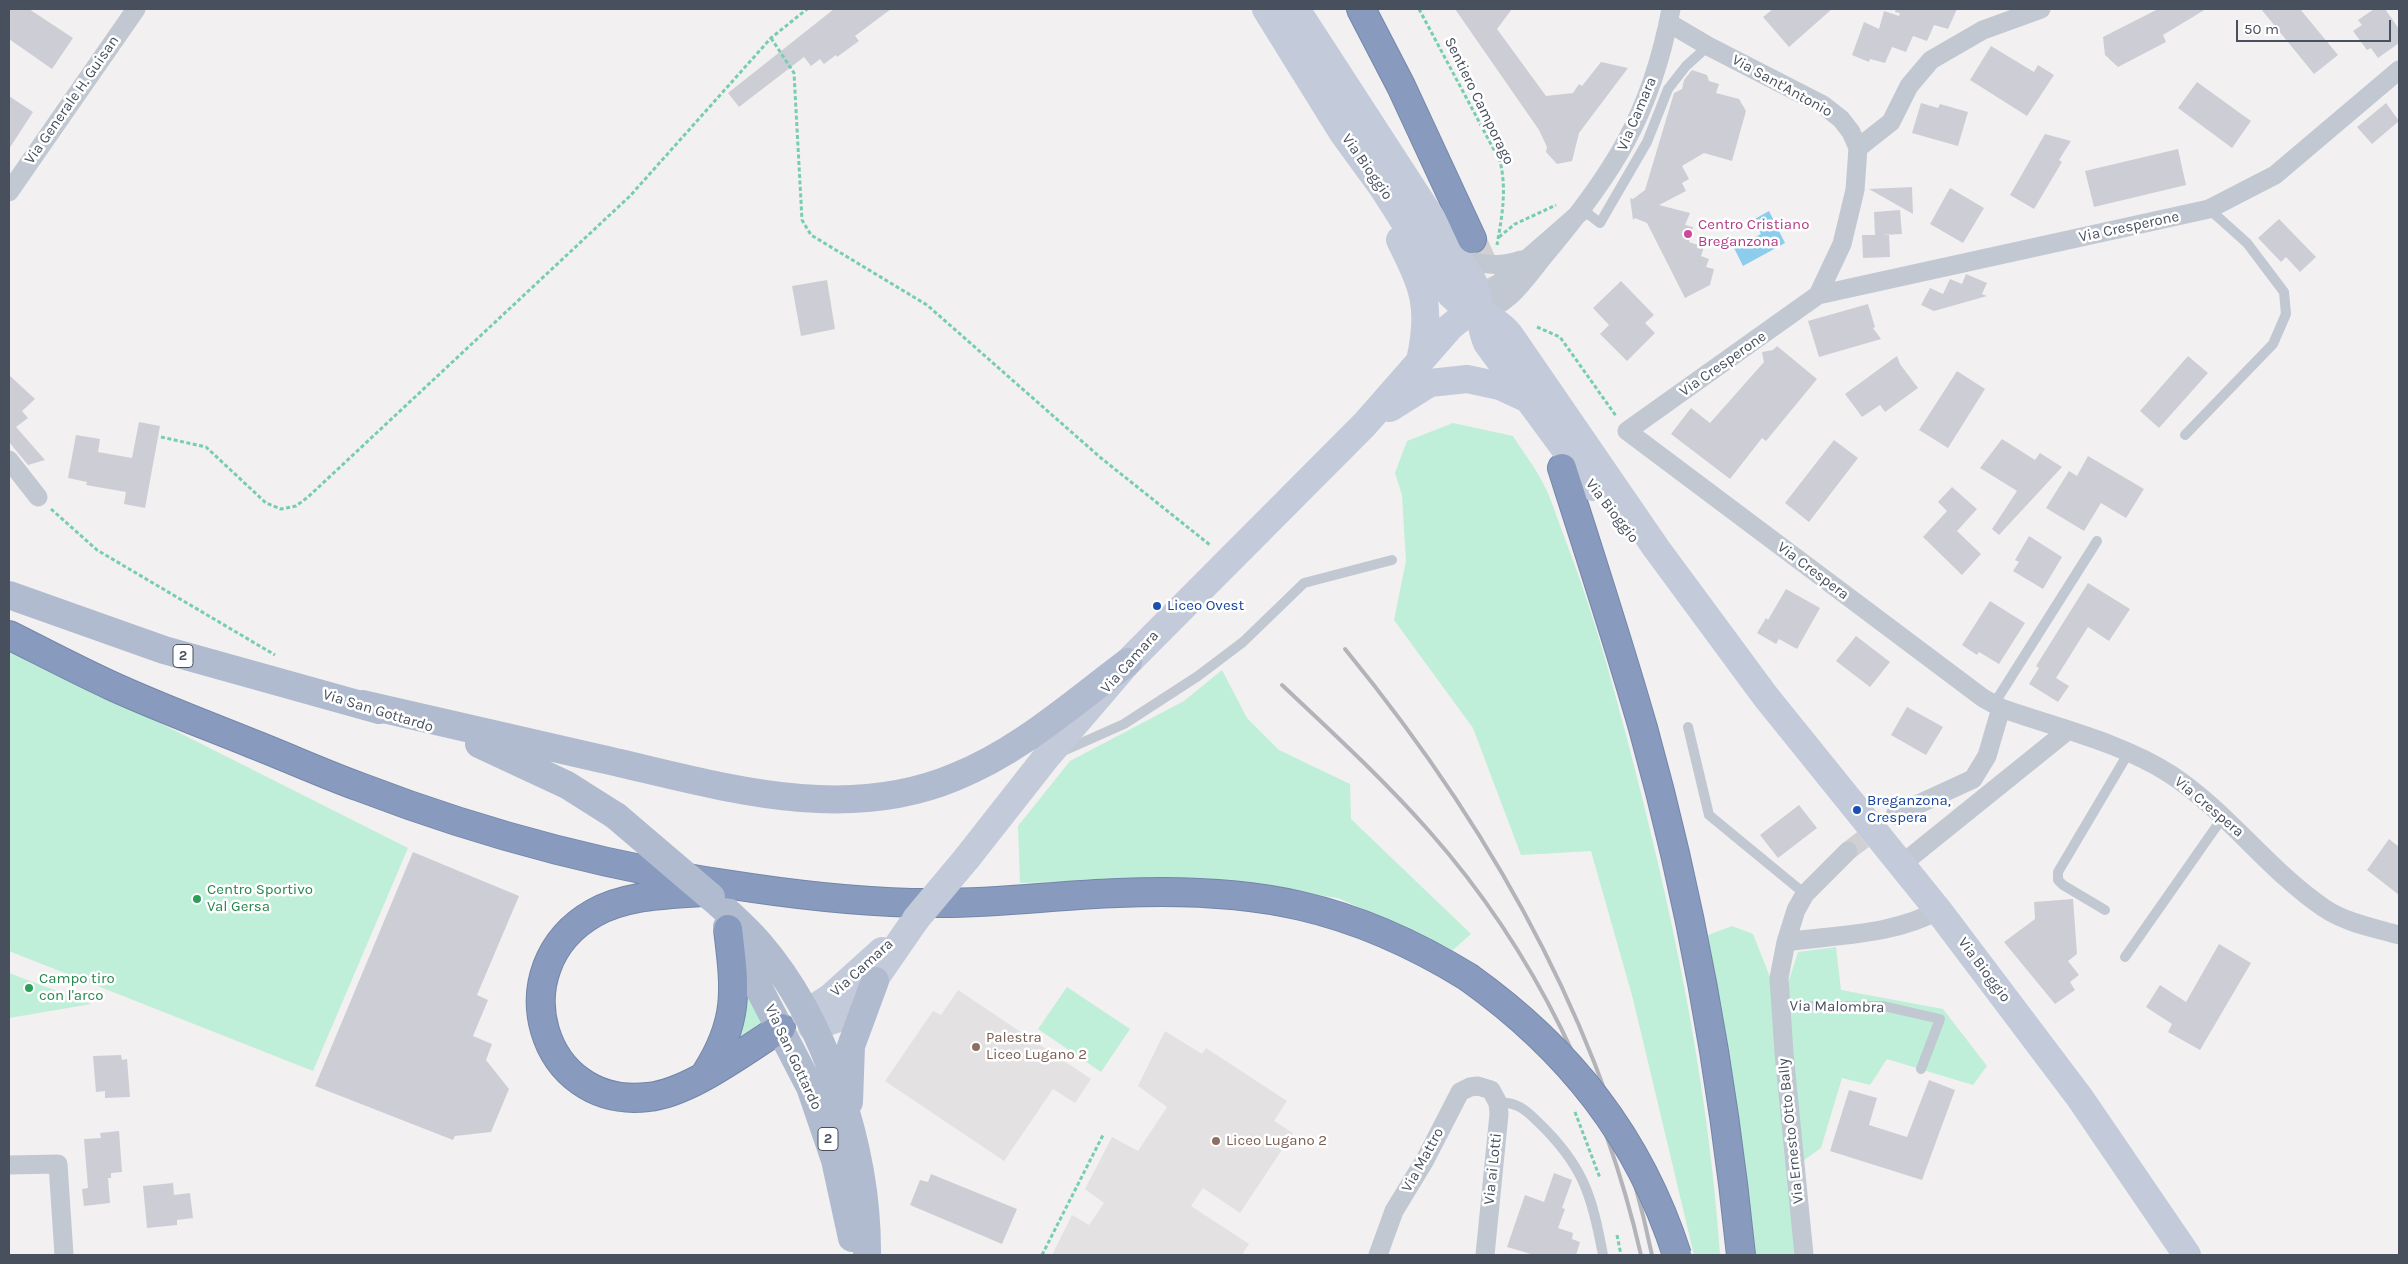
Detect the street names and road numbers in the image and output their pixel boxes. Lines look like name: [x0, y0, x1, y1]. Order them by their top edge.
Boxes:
street label: Via Generale H. Guisan: [21, 32, 123, 168]
street label: Sentiero Camporago: [1440, 34, 1518, 168]
street label: Via Sant'Antonio: [1729, 51, 1835, 121]
street label: Via Camara: [1613, 75, 1661, 153]
street label: Via Bioggio: [1338, 131, 1396, 203]
street label: Via Cresperone: [2077, 208, 2181, 246]
street label: Via Cresperone: [1676, 327, 1770, 401]
street label: Via Bioggio: [1581, 475, 1643, 547]
street label: Via Crespera: [1774, 538, 1852, 604]
street label: Via Camara: [1097, 627, 1163, 697]
road number: 2: [173, 644, 193, 668]
street label: Via San Gottardo: [321, 686, 435, 736]
street label: Via Crespera: [2171, 773, 2247, 841]
street label: Via Bioggio: [1954, 934, 2014, 1006]
street label: Via Camara: [827, 935, 897, 1001]
street label: Via Malombra: [1790, 997, 1884, 1017]
street label: Via San Gottardo: [761, 1001, 825, 1113]
street label: Via Ernesto Otto Bally: [1774, 1057, 1808, 1205]
street label: Via Mattro: [1398, 1125, 1448, 1195]
road number: 2: [818, 1128, 838, 1150]
street label: Via ai Lotti: [1480, 1132, 1506, 1206]

